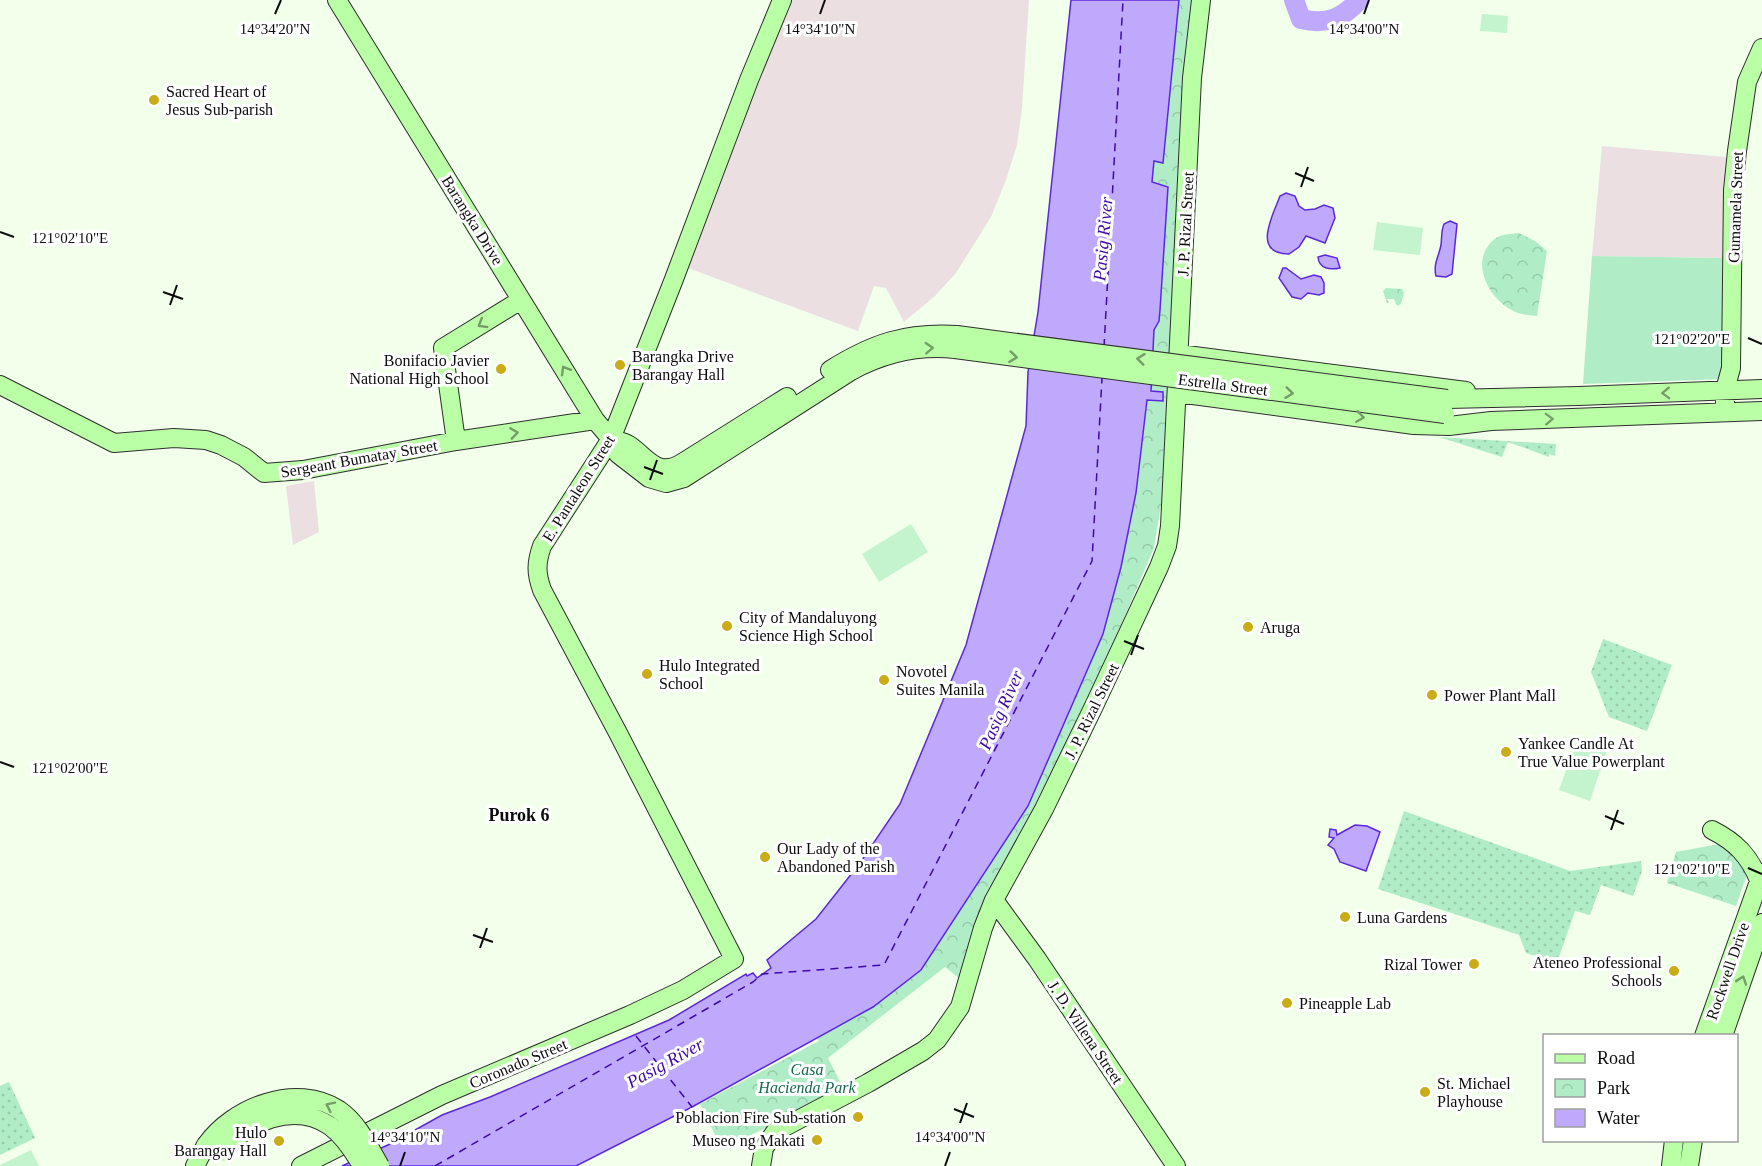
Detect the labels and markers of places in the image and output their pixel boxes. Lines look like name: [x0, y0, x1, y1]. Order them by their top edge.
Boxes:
place label: Sacred Heart of Jesus Sub-parish: [166, 83, 273, 119]
marker: Sacred Heart of Jesus Sub-parish: [147, 93, 161, 107]
place label: Barangka Drive Barangay Hall: [632, 348, 734, 384]
place label: Bonifacio Javier National High School: [349, 352, 490, 388]
marker: Barangka Drive Barangay Hall: [613, 358, 627, 372]
marker: Bonifacio Javier National High School: [494, 362, 508, 376]
place label: City of Mandaluyong Science High School: [739, 609, 877, 645]
marker: City of Mandaluyong Science High School: [720, 619, 734, 633]
place label: Aruga: [1260, 619, 1300, 637]
marker: Aruga: [1241, 620, 1255, 634]
place label: Hulo Integrated School: [659, 657, 760, 692]
place label: Novotel Suites Manila: [896, 663, 984, 698]
marker: Hulo Integrated School: [640, 667, 654, 681]
marker: Novotel Suites Manila: [877, 673, 891, 687]
place label: Power Plant Mall: [1444, 687, 1557, 704]
marker: Power Plant Mall: [1425, 688, 1439, 702]
place label: Yankee Candle At True Value Powerplant: [1518, 735, 1665, 771]
marker: Yankee Candle At True Value Powerplant: [1499, 745, 1513, 759]
place label: Our Lady of the Abandoned Parish: [777, 840, 895, 875]
marker: Our Lady of the Abandoned Parish: [758, 850, 772, 864]
place label: Luna Gardens: [1357, 909, 1447, 926]
marker: Luna Gardens: [1338, 910, 1352, 924]
place label: Ateneo Professional Schools: [1533, 954, 1663, 989]
place label: Rizal Tower: [1384, 956, 1463, 973]
marker: Rizal Tower: [1467, 957, 1481, 971]
marker: Ateneo Professional Schools: [1667, 964, 1681, 978]
place label: Pineapple Lab: [1299, 995, 1391, 1013]
marker: Pineapple Lab: [1280, 996, 1294, 1010]
place label: St. Michael Playhouse: [1437, 1075, 1511, 1111]
marker: St. Michael Playhouse: [1418, 1085, 1432, 1099]
place label: Poblacion Fire Sub-station: [675, 1109, 846, 1126]
marker: Poblacion Fire Sub-station: [851, 1110, 865, 1124]
place label: Hulo Barangay Hall: [174, 1124, 268, 1160]
place label: Museo ng Makati: [692, 1132, 806, 1150]
marker: Museo ng Makati: [810, 1133, 824, 1147]
marker: Hulo Barangay Hall: [272, 1134, 286, 1148]

